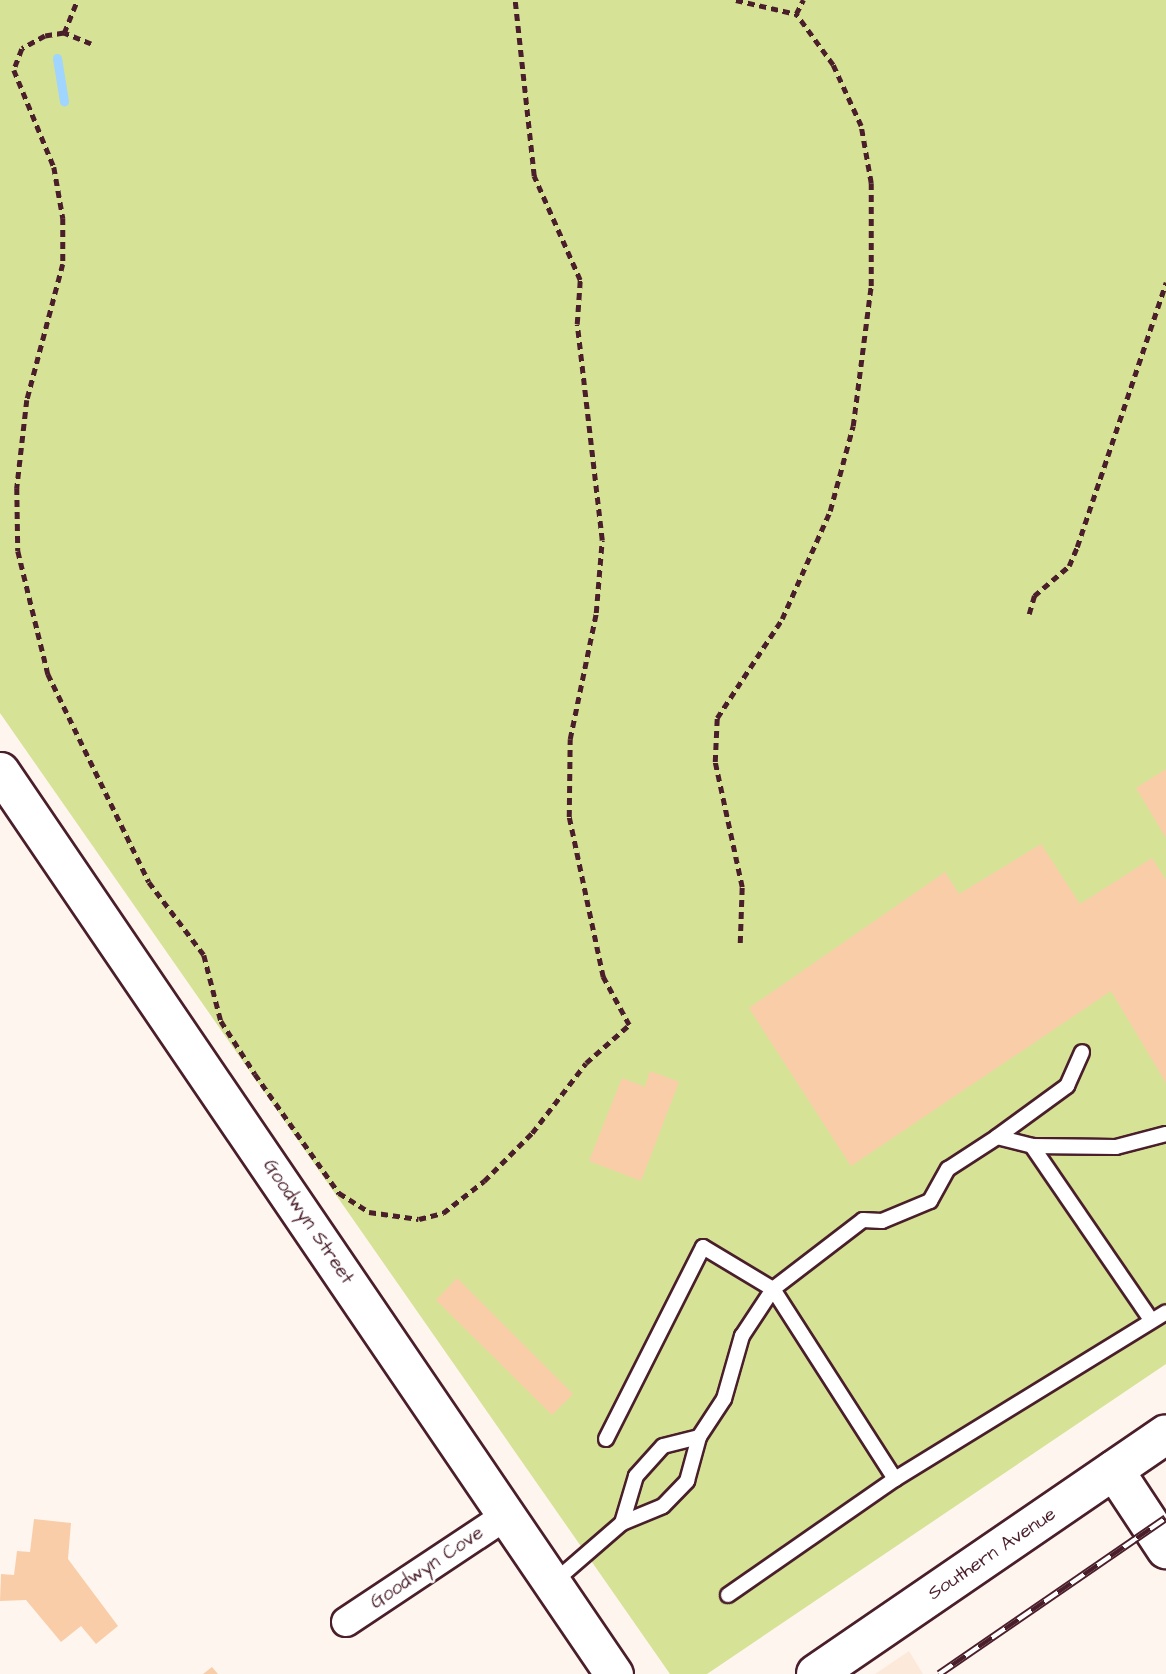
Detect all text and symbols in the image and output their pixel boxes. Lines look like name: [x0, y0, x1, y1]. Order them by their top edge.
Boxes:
street label: Goodwyn Street: [258, 1155, 358, 1289]
street label: Southern Avenue: [924, 1503, 1060, 1605]
street label: Goodwyn Cove: [366, 1522, 488, 1614]

